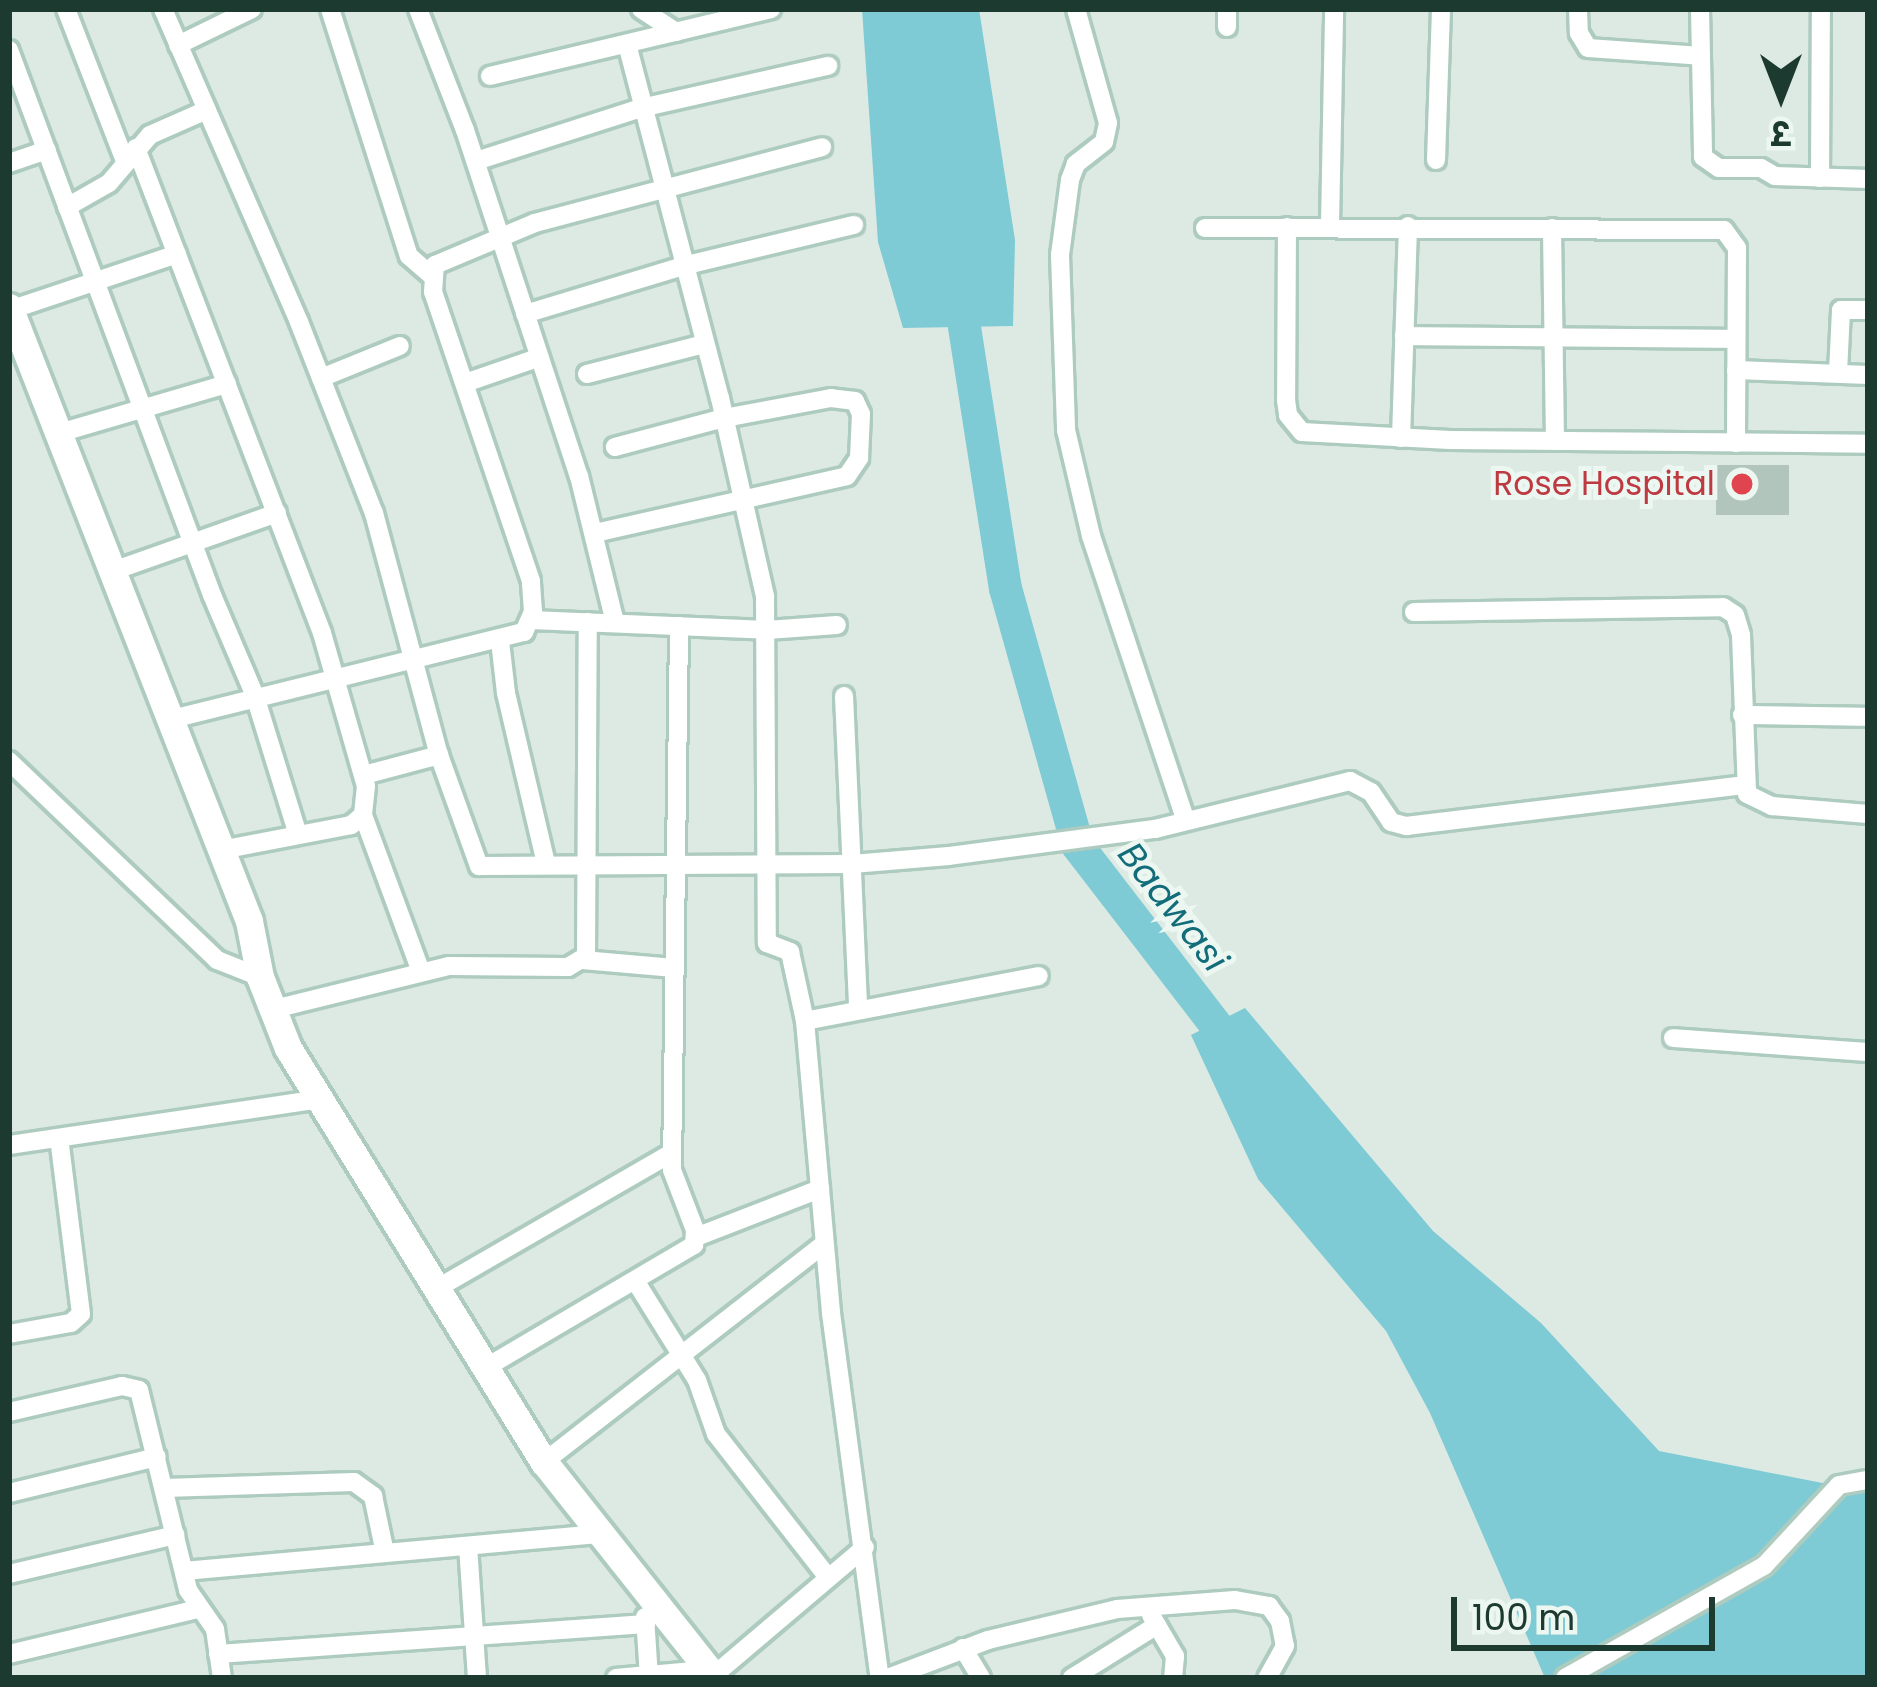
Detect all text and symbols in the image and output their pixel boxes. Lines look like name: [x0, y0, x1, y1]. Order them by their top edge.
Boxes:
north arrow: [1721, 36, 1841, 156]
text: उ: [1772, 109, 1790, 156]
place label: Rose Hospital: [1493, 464, 1715, 504]
marker: Rose Hospital: [1726, 468, 1758, 500]
water label: Badwasi: [1109, 834, 1237, 980]
scale bar: [1457, 1573, 1721, 1647]
text: 100 m: [1472, 1592, 1575, 1643]

